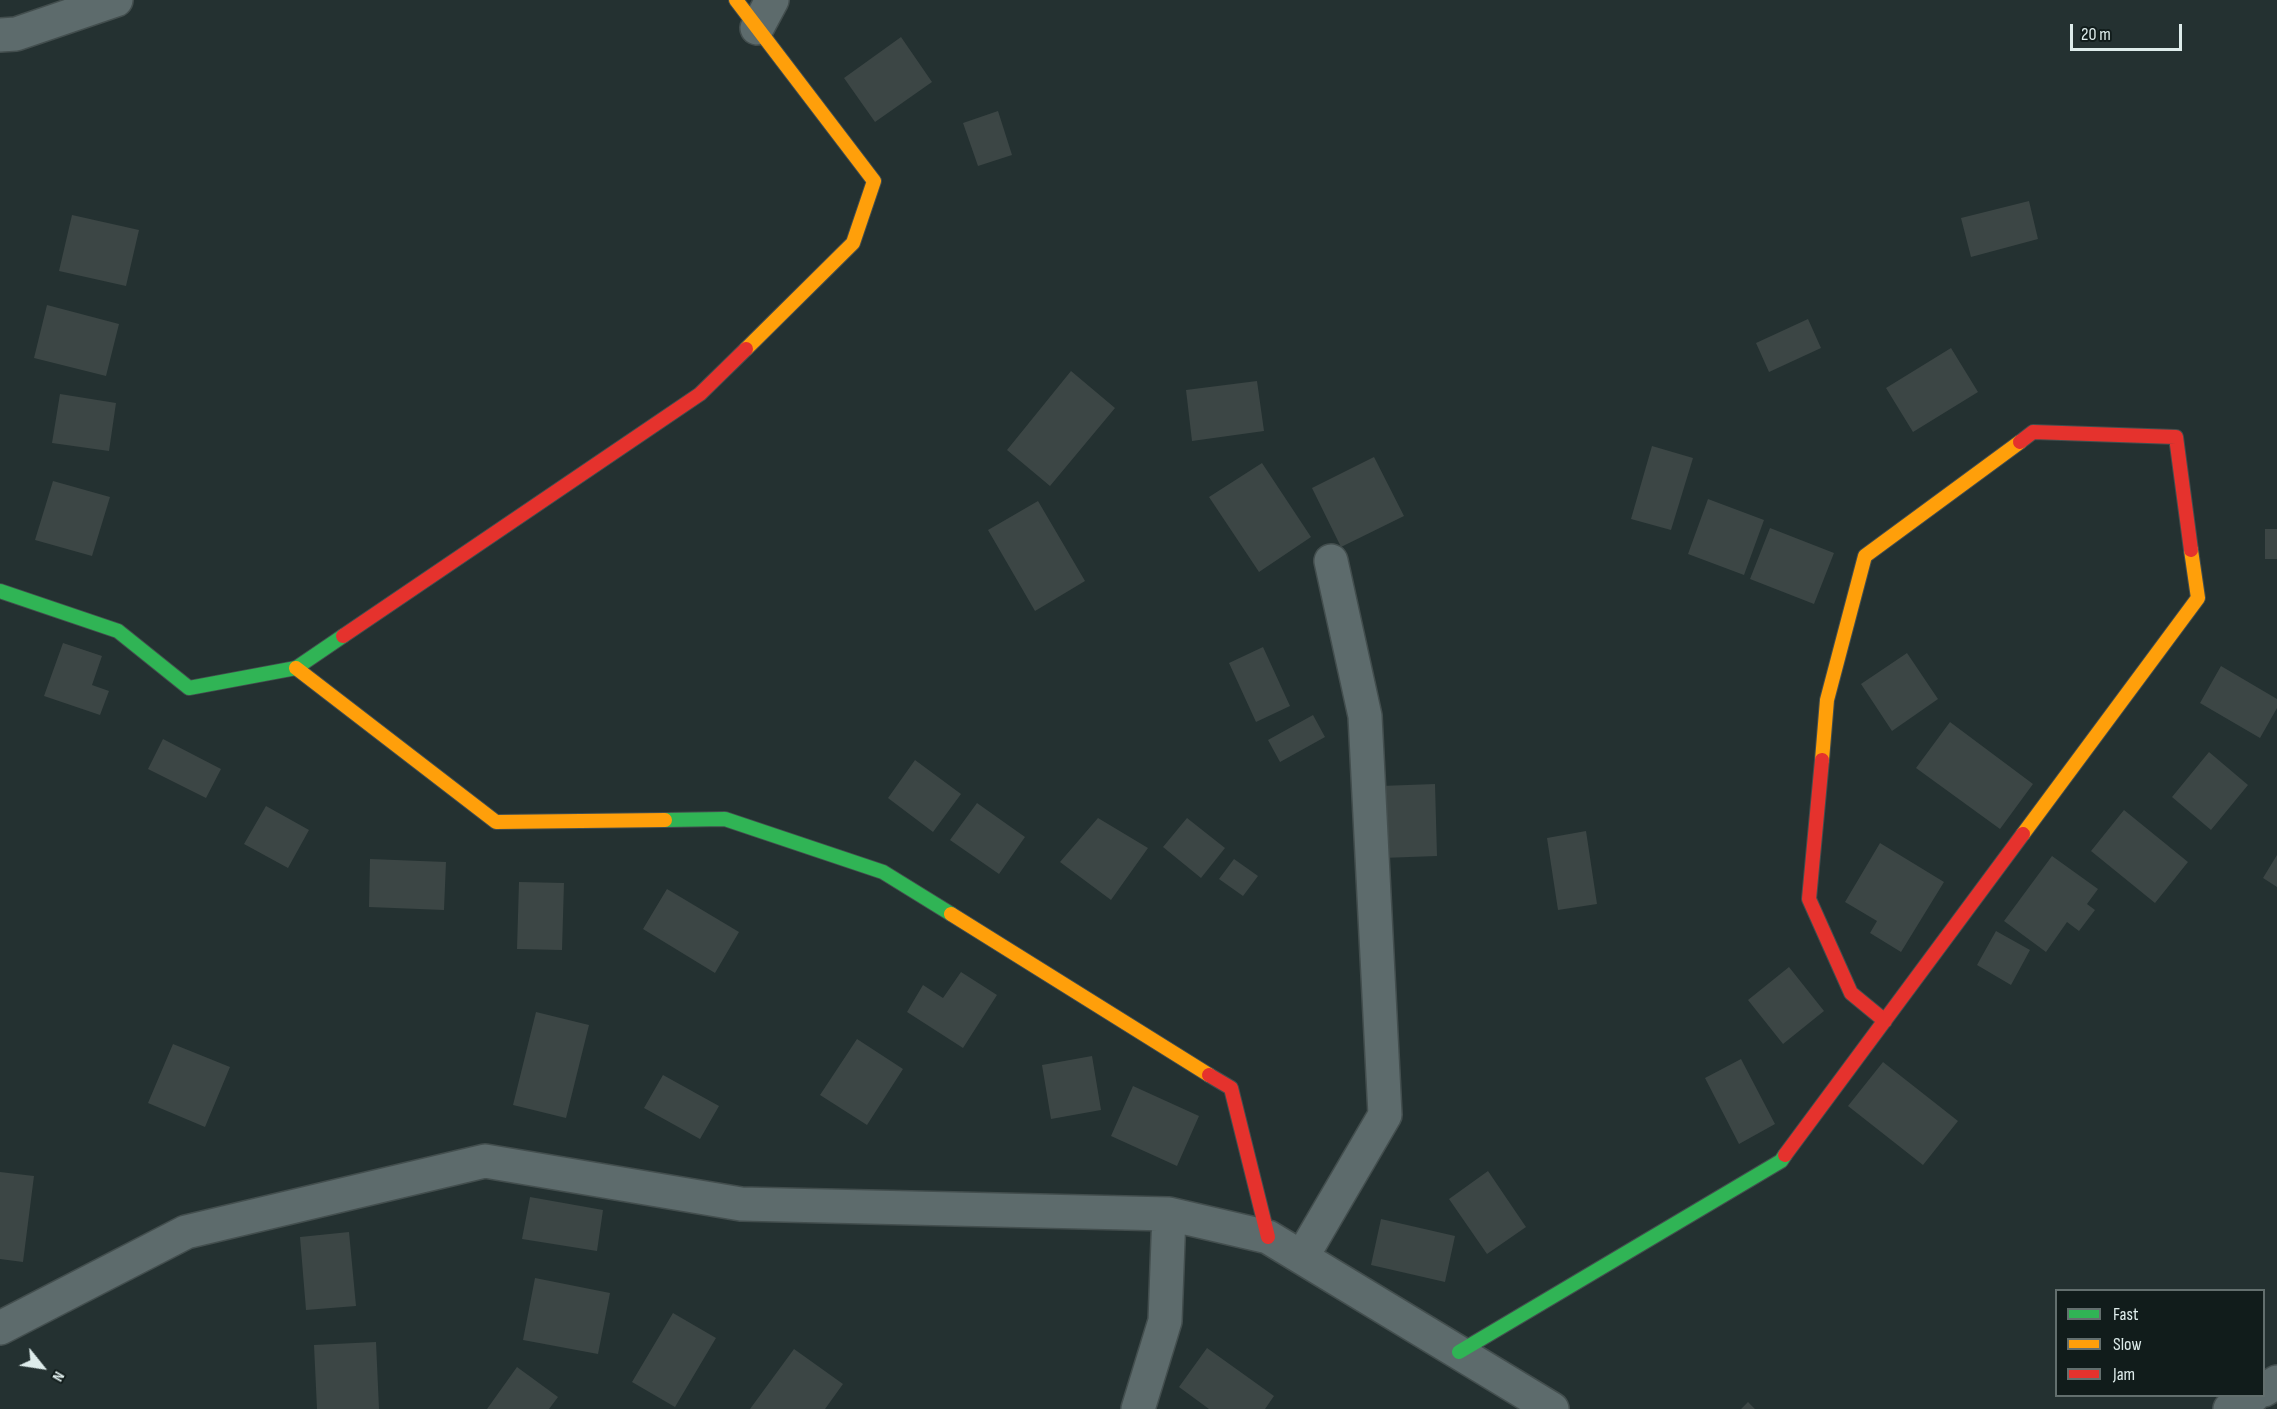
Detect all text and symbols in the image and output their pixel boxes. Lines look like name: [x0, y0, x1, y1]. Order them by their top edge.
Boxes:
scale bar: [2073, 12, 2186, 50]
text: 20 m: [2081, 24, 2111, 45]
legend: [2055, 1289, 2265, 1397]
text: Fast: [2113, 1304, 2138, 1325]
text: Slow: [2113, 1334, 2142, 1355]
north arrow: [12, 1337, 72, 1397]
text: Jam: [2113, 1364, 2135, 1385]
text: N: [48, 1368, 68, 1385]

